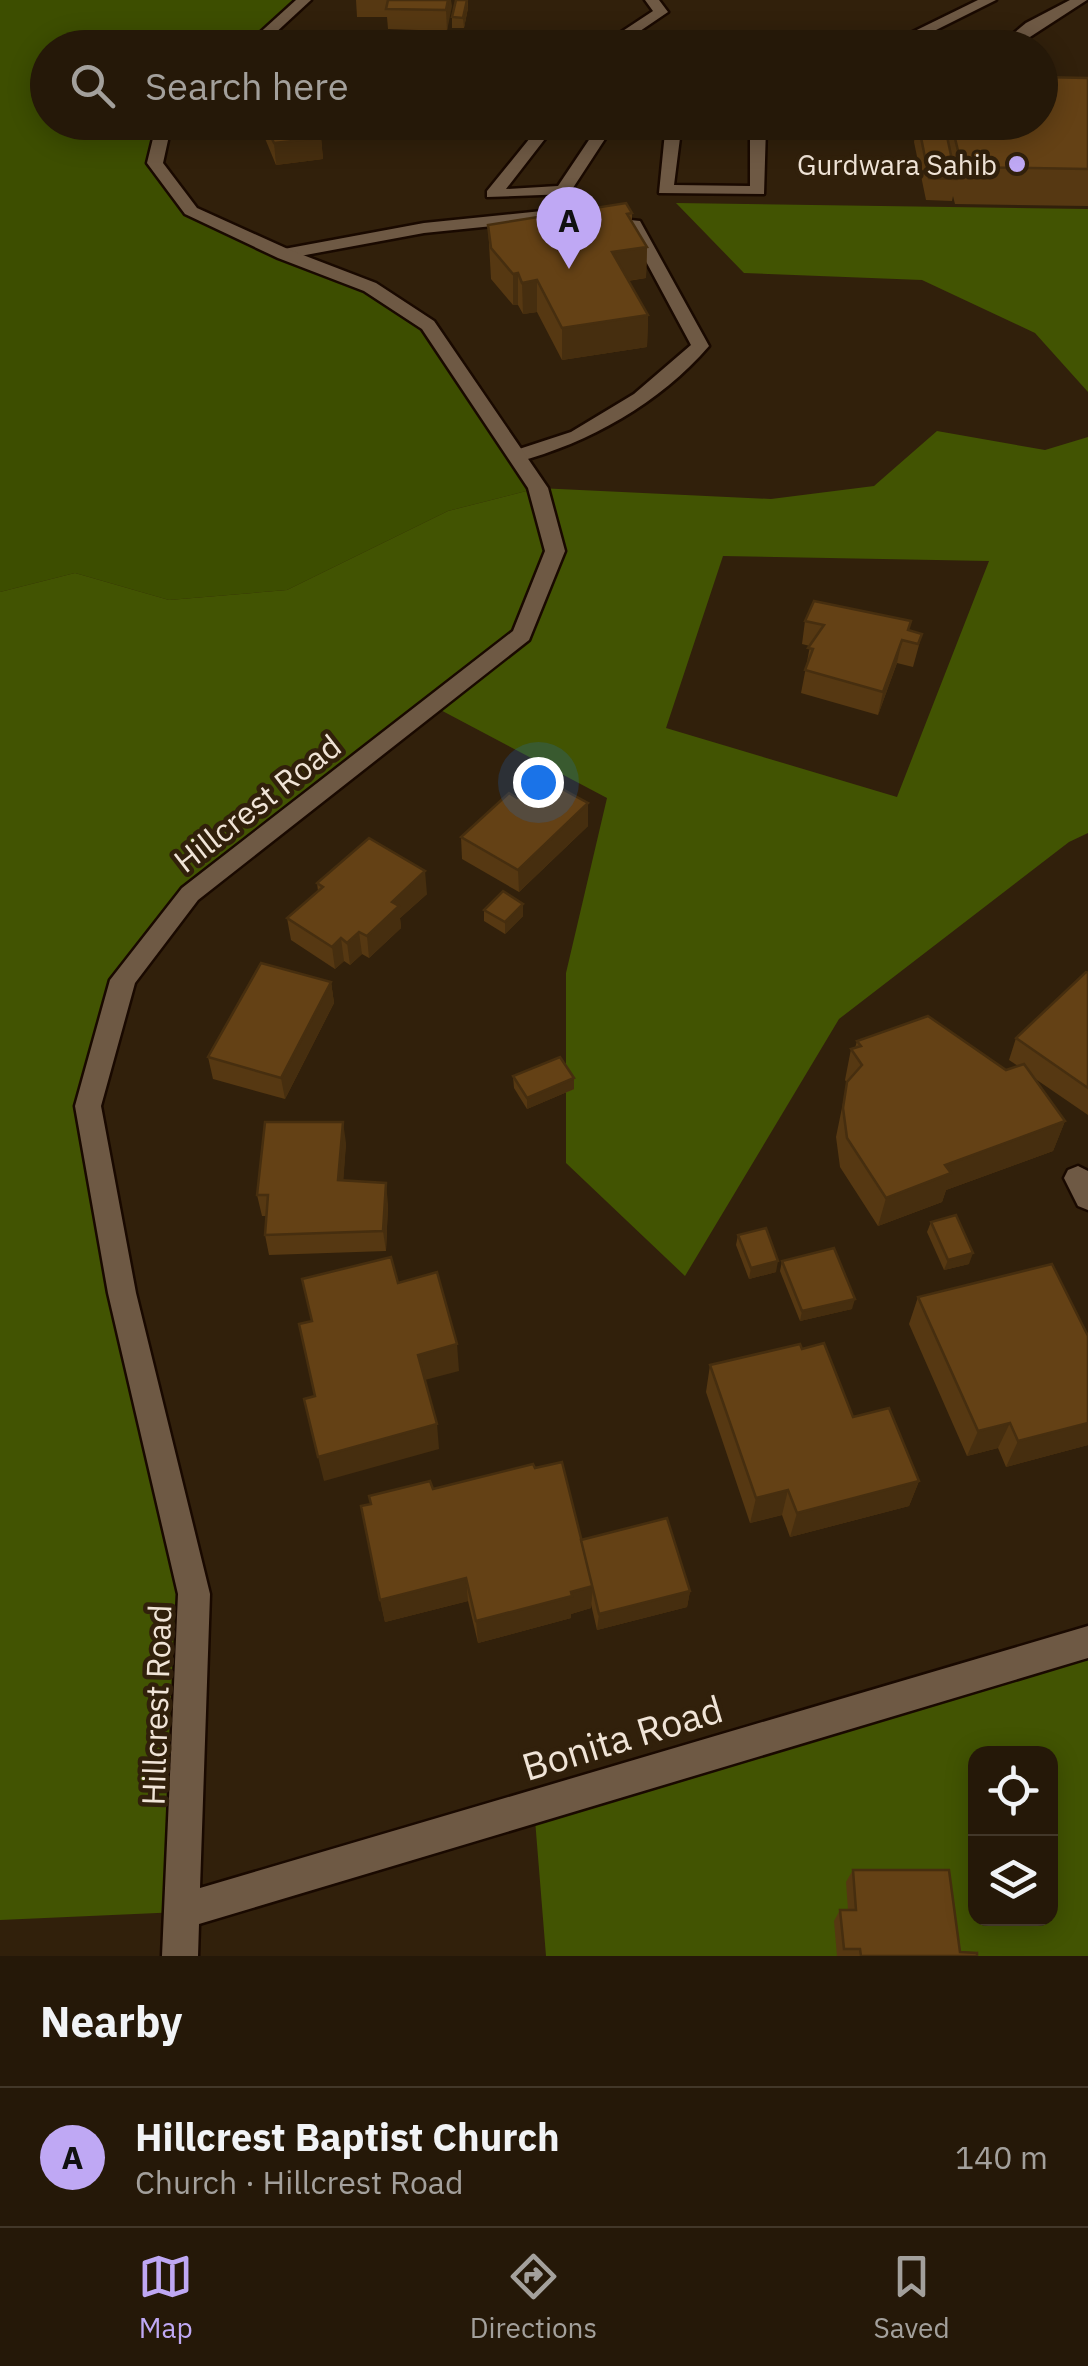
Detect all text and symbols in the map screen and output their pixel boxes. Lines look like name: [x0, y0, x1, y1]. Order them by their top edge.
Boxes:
search box: [30, 30, 1058, 140]
icon: search: [65, 58, 120, 113]
text: Search here: [145, 61, 349, 110]
place label: Gurdwara Sahib: [797, 146, 997, 183]
marker: Gurdwara Sahib: [1006, 153, 1028, 175]
pin: A: [536, 186, 602, 269]
street label: Hillcrest Road: [165, 725, 349, 881]
your location: [513, 757, 564, 808]
street label: Hillcrest Road: [132, 1604, 180, 1806]
street label: Bonita Road: [516, 1683, 728, 1791]
map controls: [968, 1746, 1058, 1926]
button: locate: [968, 1746, 1058, 1836]
button: layers: [968, 1836, 1058, 1926]
text: Nearby: [40, 1994, 182, 2049]
text: Hillcrest Baptist Church: [135, 2112, 560, 2161]
text: A: [62, 2136, 83, 2178]
text: 140 m: [955, 2136, 1048, 2178]
text: Church · Hillcrest Road: [135, 2161, 463, 2203]
tab: Map: [138, 2249, 193, 2346]
tab: Directions: [470, 2249, 597, 2346]
tab: Saved: [874, 2249, 950, 2346]

